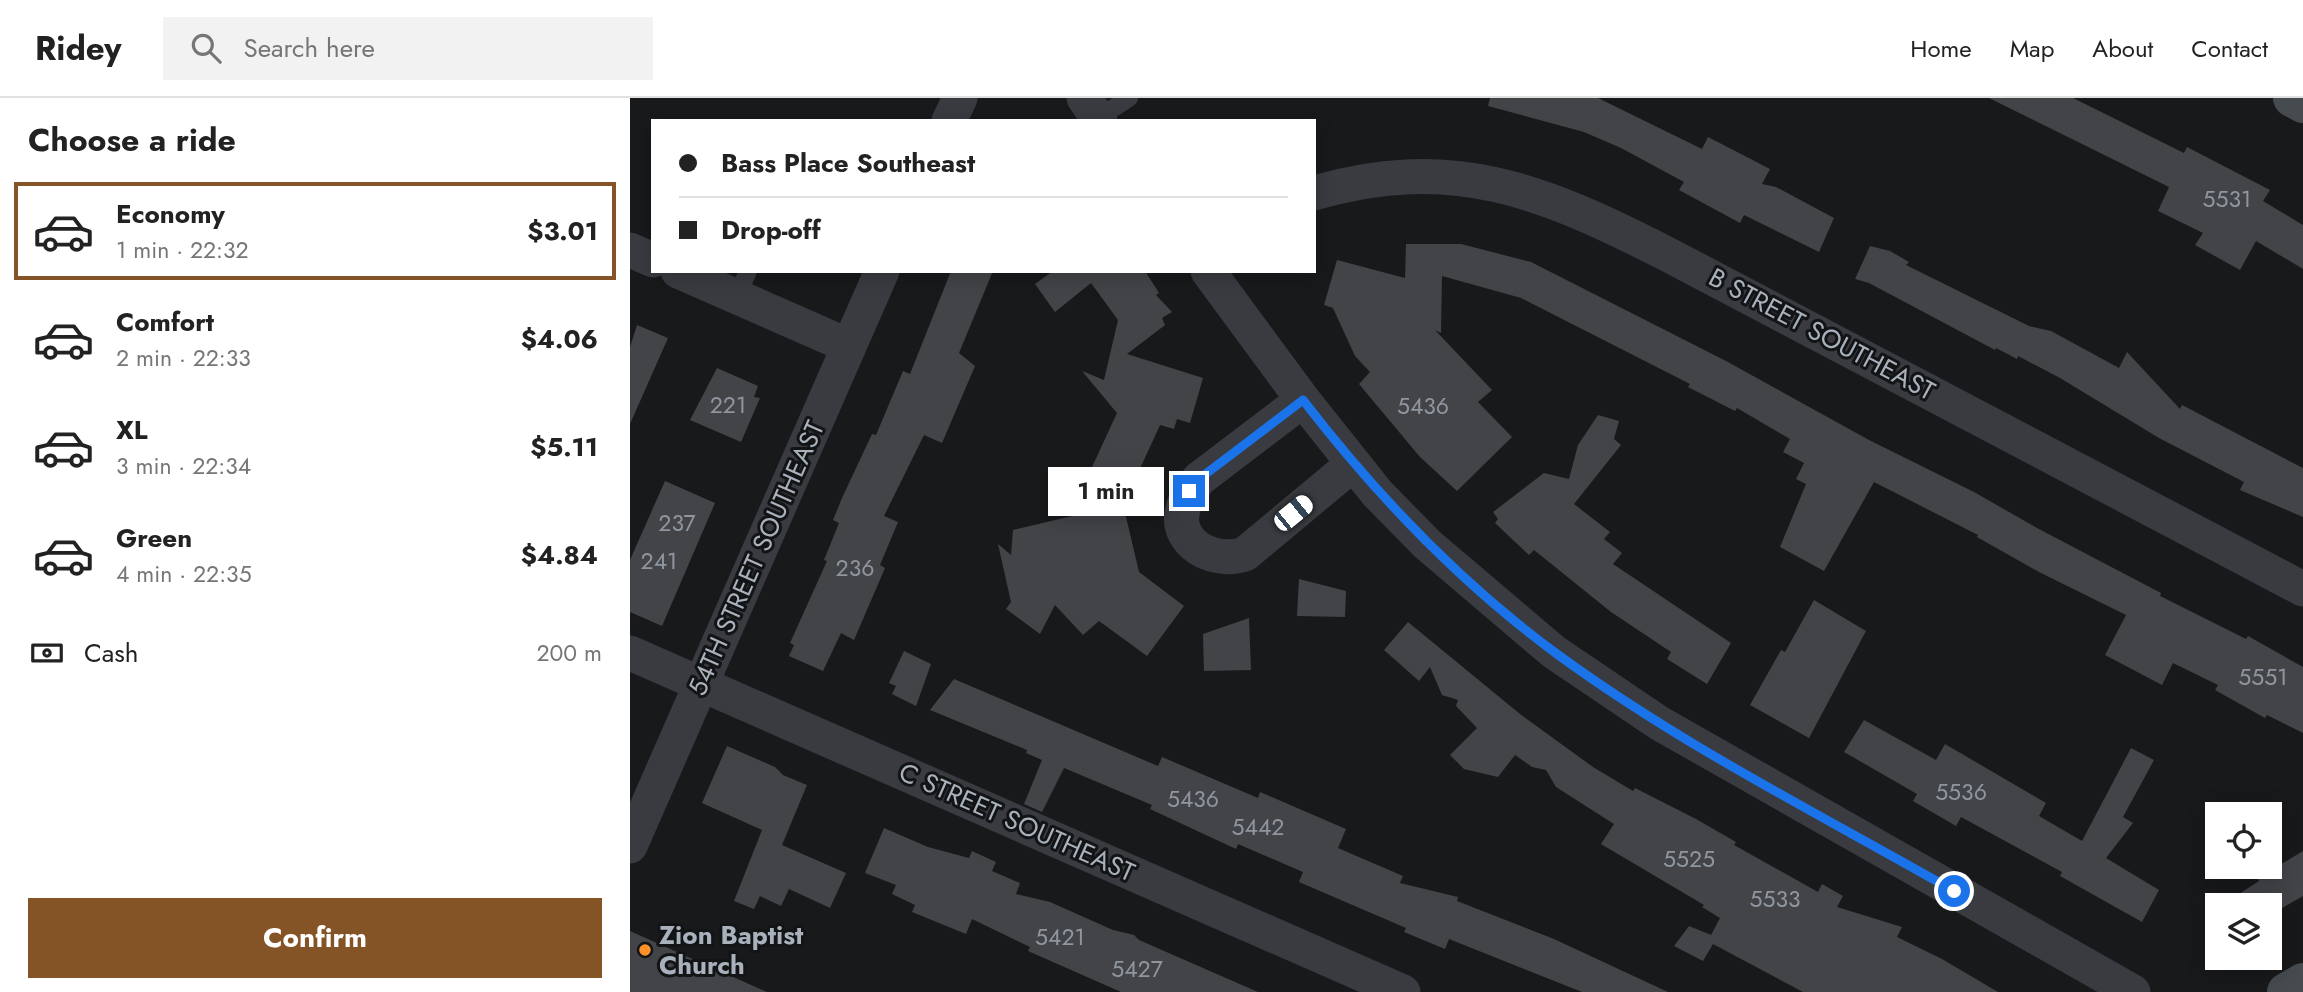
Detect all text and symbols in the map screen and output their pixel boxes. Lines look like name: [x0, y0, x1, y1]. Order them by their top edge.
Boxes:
search box: [163, 17, 653, 80]
text: Ridey: [35, 25, 121, 72]
icon: search: [187, 29, 225, 67]
text: Search here: [243, 29, 375, 67]
text: Home: [1910, 31, 1972, 66]
text: Map: [2010, 31, 2054, 66]
text: About: [2092, 31, 2153, 66]
text: Contact: [2191, 31, 2268, 66]
text: Choose a ride: [28, 117, 236, 163]
text: Bass Place Southeast: [721, 144, 975, 182]
house number: 5531: [2203, 182, 2251, 216]
text: Economy: [116, 195, 225, 233]
icon: car: [32, 200, 95, 263]
text: Drop-off: [721, 211, 821, 249]
text: $3.01: [527, 212, 598, 250]
text: 1 min · 22:32: [116, 233, 249, 267]
street label: B STREET SOUTHEAST: [1702, 258, 1942, 410]
text: Comfort: [116, 303, 214, 341]
icon: car: [32, 308, 95, 371]
text: $4.06: [521, 320, 598, 358]
text: 2 min · 22:33: [116, 341, 251, 375]
house number: 221: [710, 388, 746, 422]
house number: 5436: [1397, 389, 1449, 423]
text: XL: [116, 411, 148, 449]
street label: 54TH STREET SOUTHEAST: [678, 415, 834, 701]
icon: car: [32, 416, 95, 479]
text: $5.11: [530, 428, 598, 466]
text: 3 min · 22:34: [116, 449, 251, 483]
callout: 1 min: [1049, 466, 1164, 516]
text: 1 min: [1077, 474, 1135, 508]
route end: [1173, 475, 1205, 507]
car: [1271, 492, 1316, 534]
house number: 237: [658, 506, 696, 540]
text: Green: [116, 519, 192, 557]
icon: car: [32, 524, 95, 587]
text: $4.84: [521, 536, 598, 574]
house number: 241: [641, 544, 677, 578]
house number: 236: [836, 551, 874, 585]
text: 4 min · 22:35: [116, 557, 252, 591]
icon: cash: [28, 634, 66, 672]
text: Cash: [84, 634, 138, 672]
text: 200 m: [536, 636, 602, 670]
house number: 5551: [2238, 660, 2288, 694]
street label: C STREET SOUTHEAST: [893, 753, 1141, 891]
house number: 5536: [1935, 775, 1987, 809]
house number: 5436: [1167, 782, 1219, 816]
map controls: [2205, 802, 2282, 970]
button: locate: [2205, 802, 2282, 879]
house number: 5442: [1232, 810, 1284, 844]
house number: 5525: [1663, 842, 1715, 876]
route start: [1938, 875, 1970, 907]
house number: 5533: [1749, 882, 1801, 916]
button: layers: [2205, 893, 2282, 970]
button: Confirm: [28, 898, 602, 978]
place label: Zion Baptist Church: [659, 916, 804, 984]
house number: 5421: [1035, 920, 1085, 954]
marker: Zion Baptist Church: [637, 942, 653, 958]
house number: 5427: [1111, 952, 1163, 986]

